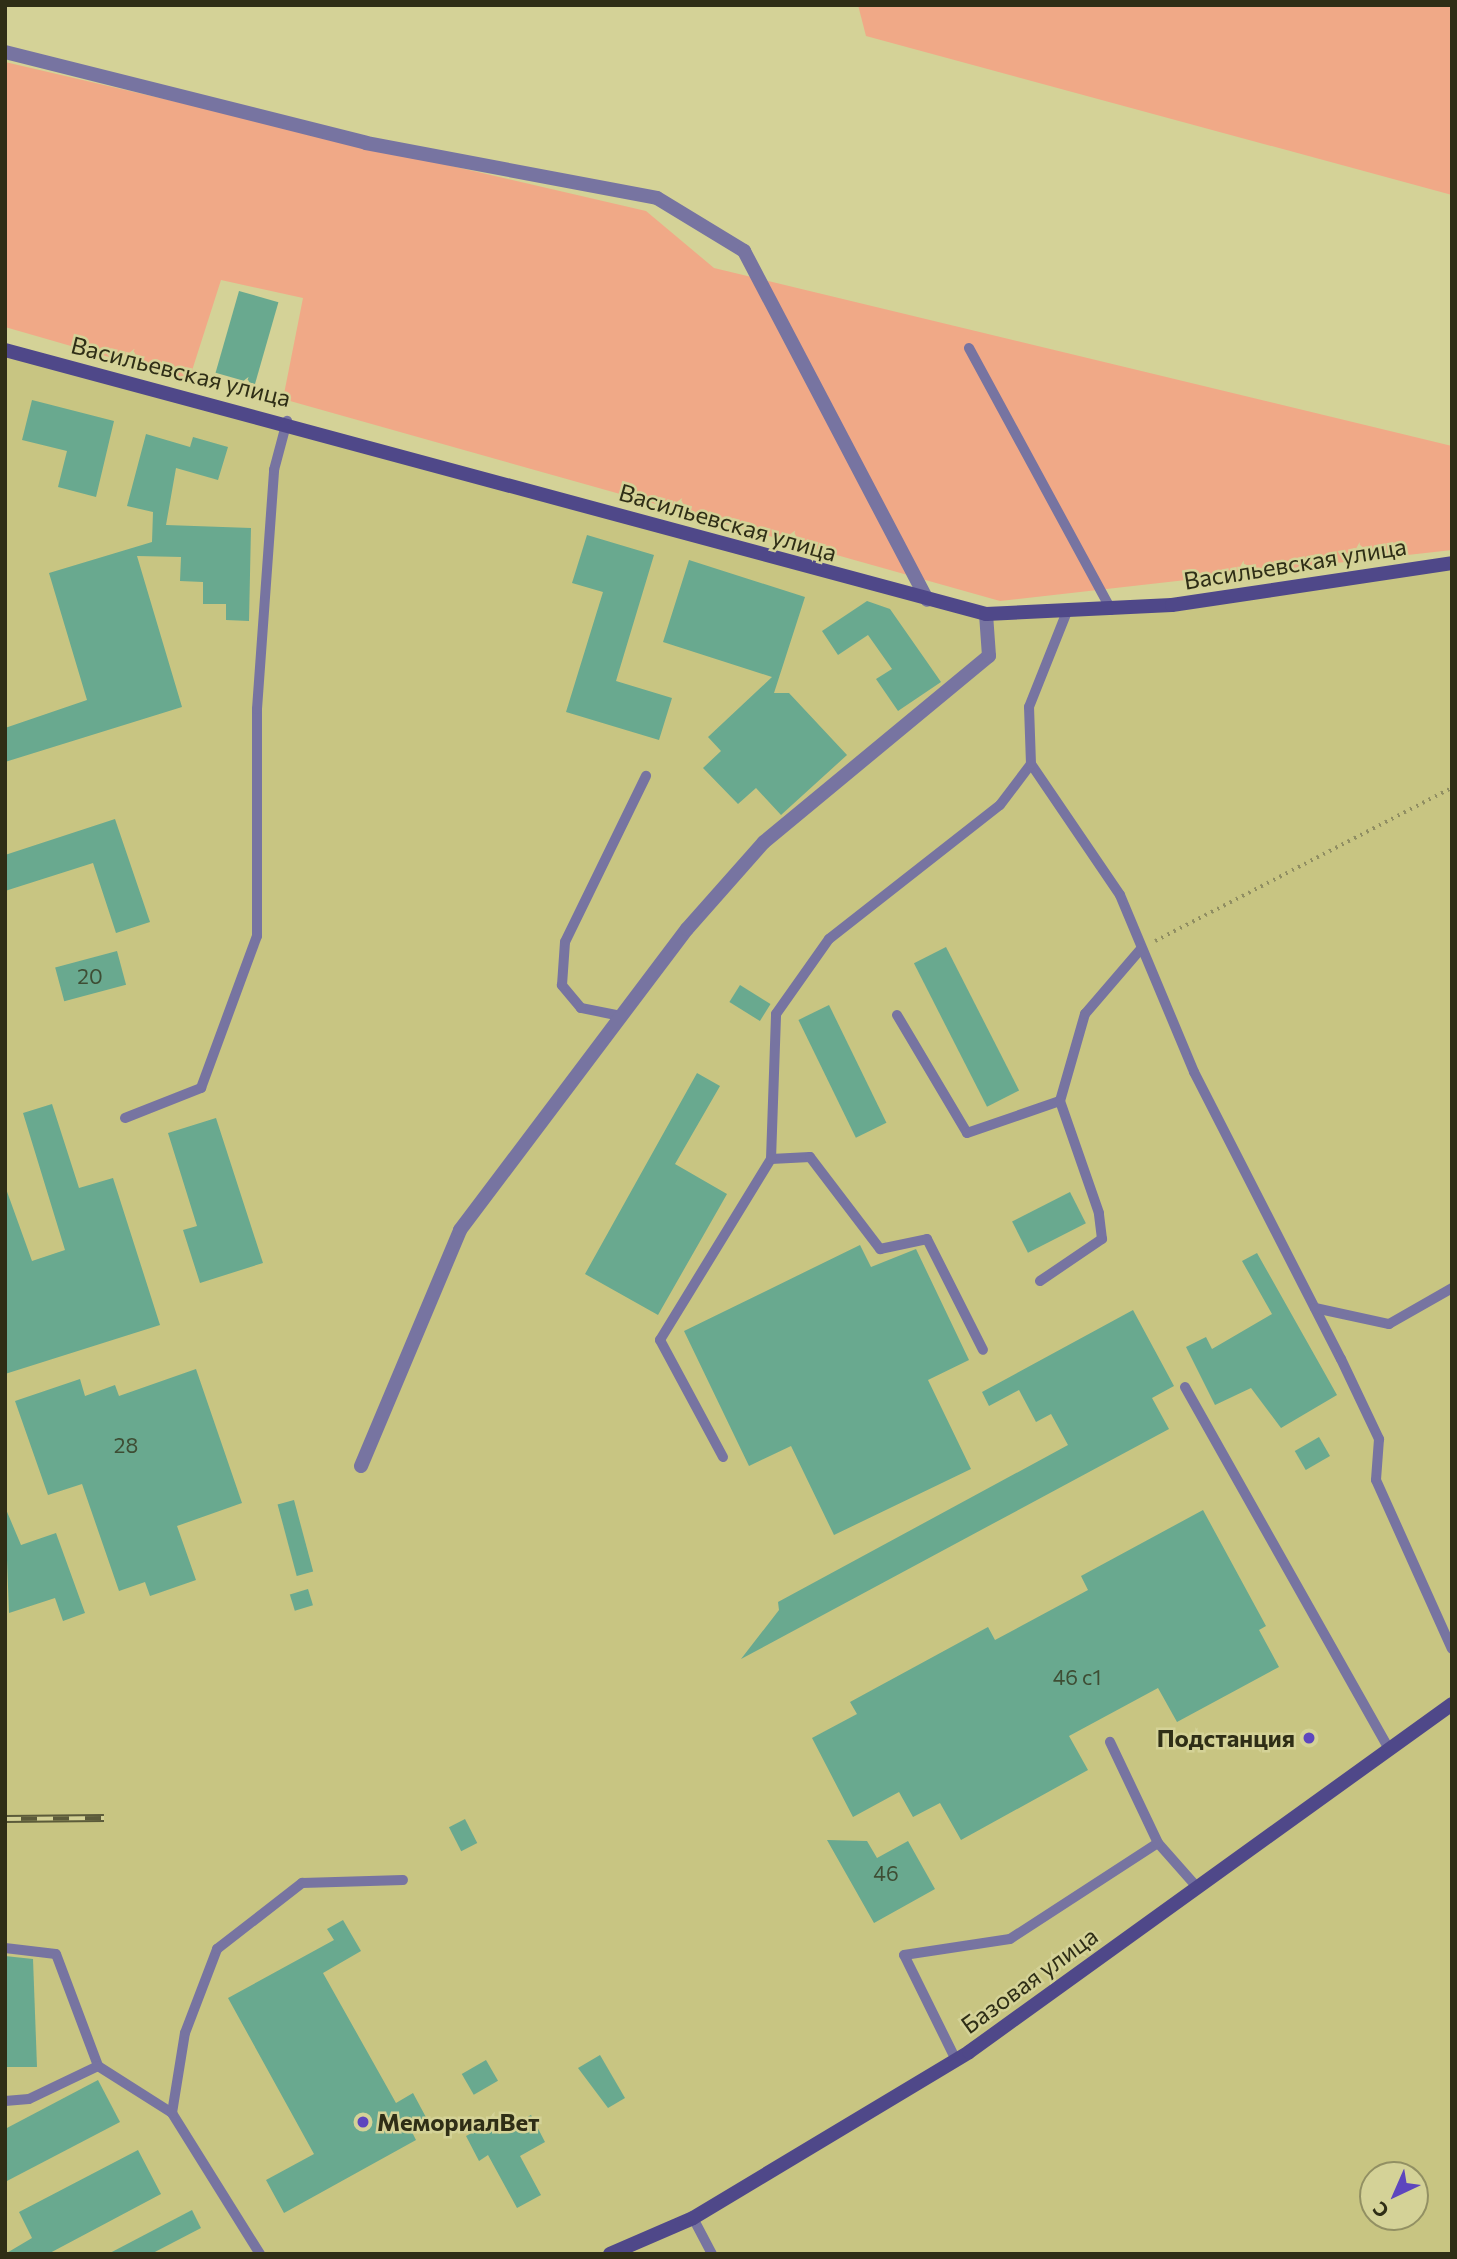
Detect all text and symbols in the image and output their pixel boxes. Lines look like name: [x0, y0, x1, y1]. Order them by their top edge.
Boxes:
street label: Васильевская улица: [68, 330, 294, 412]
street label: Васильевская улица: [616, 477, 840, 567]
street label: Васильевская улица: [1182, 531, 1408, 595]
house number: 20: [77, 963, 103, 989]
house number: 28: [114, 1432, 138, 1458]
house number: 46 с1: [1053, 1664, 1101, 1690]
place label: Подстанция: [1157, 1724, 1295, 1752]
marker: Подстанция: [1301, 1730, 1317, 1746]
house number: 46: [873, 1860, 899, 1886]
street label: Базовая улица: [955, 1921, 1103, 2039]
place label: МемориалВет: [377, 2108, 540, 2136]
marker: МемориалВет: [355, 2114, 371, 2130]
north arrow: [1359, 2161, 1429, 2231]
text: С: [1368, 2197, 1393, 2223]

